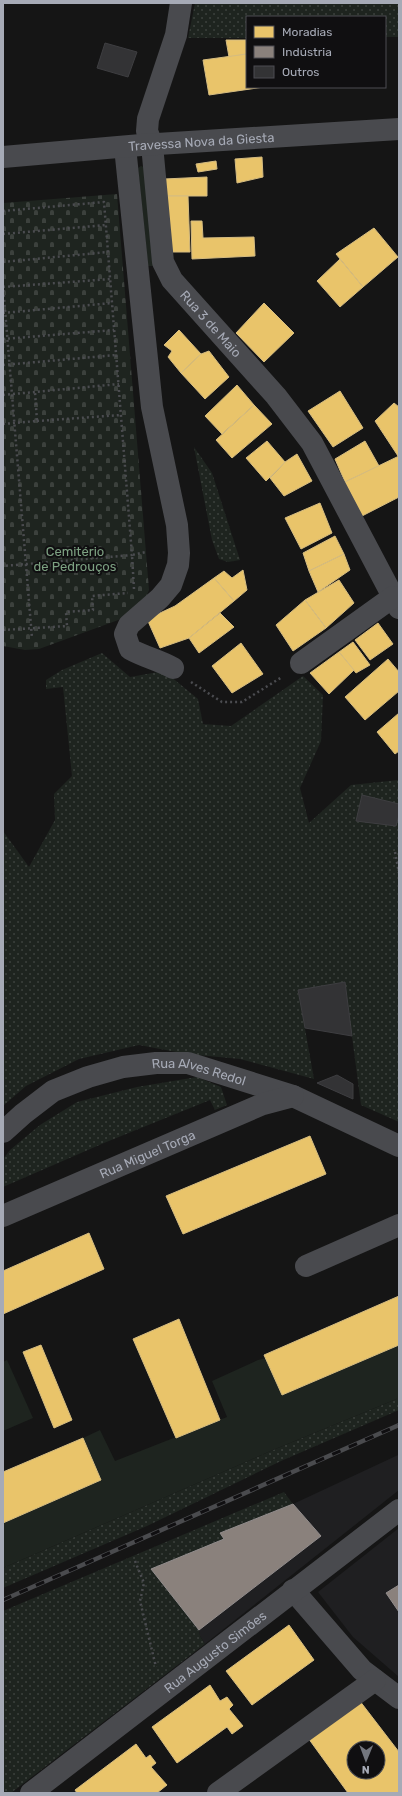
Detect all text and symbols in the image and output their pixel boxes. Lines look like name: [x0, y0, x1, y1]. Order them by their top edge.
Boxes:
legend: [246, 16, 386, 88]
text: Moradias: [282, 25, 332, 39]
text: Indústria: [282, 45, 332, 59]
text: Outros: [282, 65, 320, 79]
street label: Travessa Nova da Giesta: [128, 129, 275, 154]
street label: Rua 3 de Maio: [177, 287, 245, 360]
park label: Cemitério de Pedrouços: [34, 544, 117, 574]
street label: Rua Alves Redol: [151, 1055, 248, 1088]
street label: Rua Miguel Torga: [97, 1127, 197, 1181]
street label: Rua Augusto Simões: [161, 1607, 269, 1696]
north arrow: [346, 1740, 386, 1780]
text: N: [362, 1763, 370, 1776]

